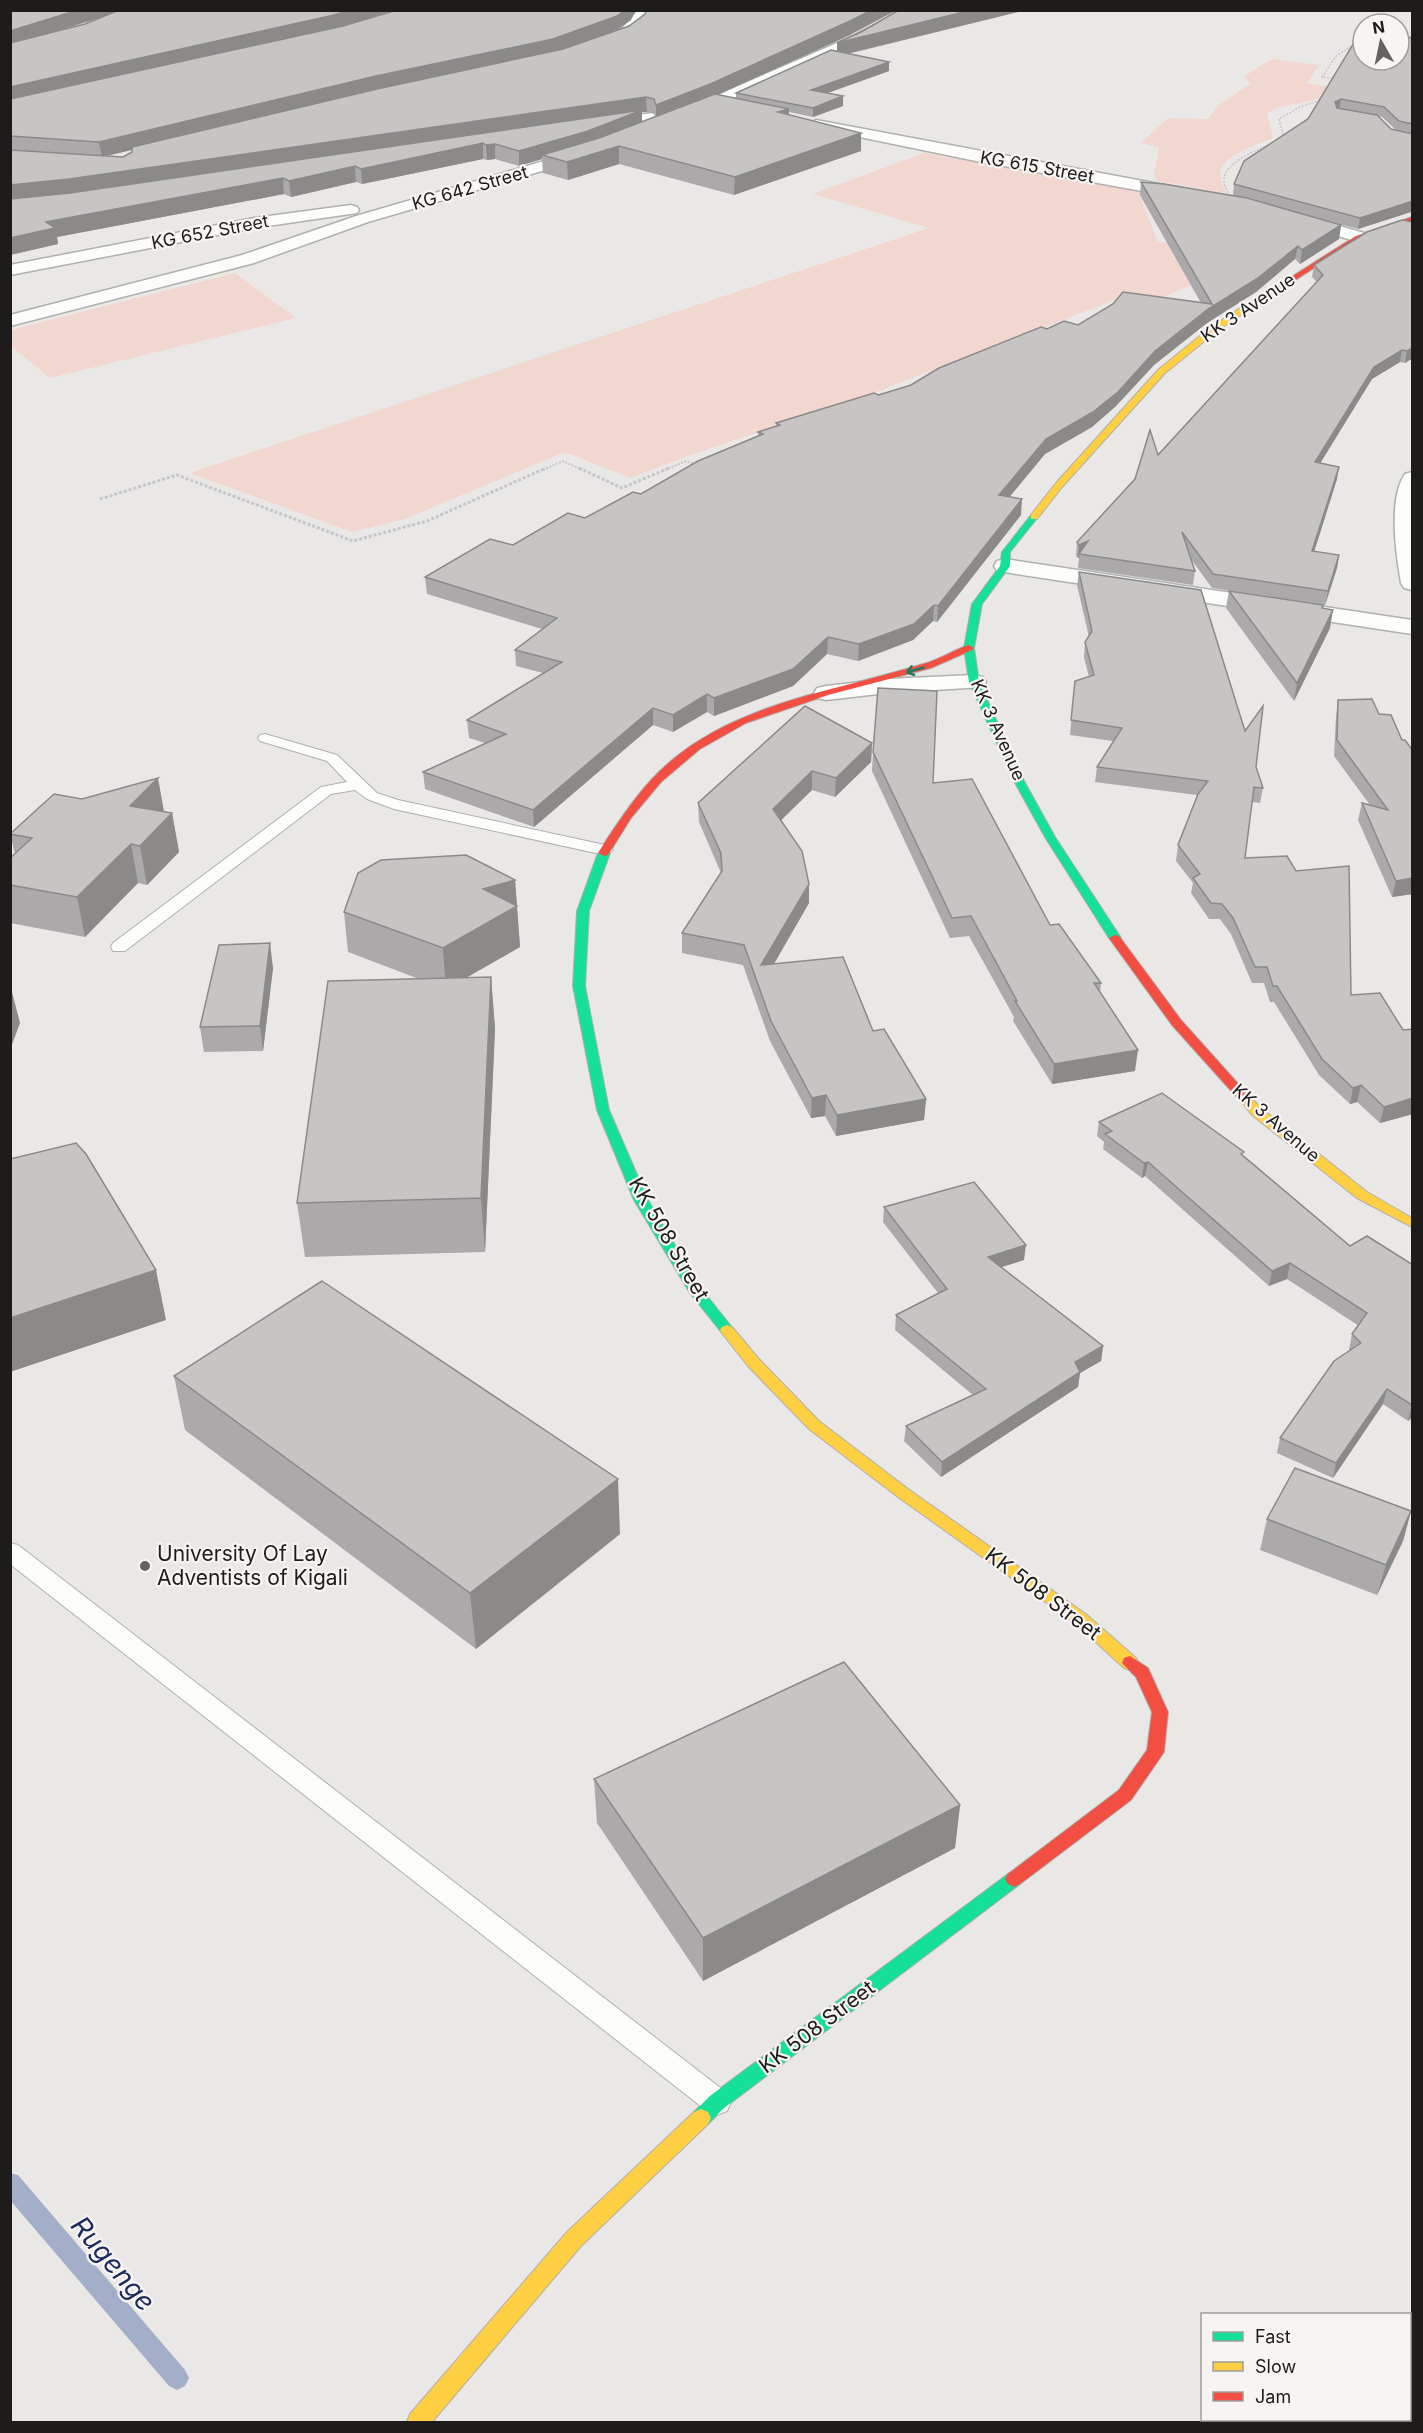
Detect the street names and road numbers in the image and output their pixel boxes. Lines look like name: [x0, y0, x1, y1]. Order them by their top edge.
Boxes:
street label: KG 615 Street: [979, 146, 1096, 187]
street label: KG 642 Street: [409, 161, 530, 214]
street label: KG 652 Street: [150, 210, 270, 253]
street label: KK 3 Avenue: [1197, 268, 1299, 347]
street label: KK 3 Avenue: [967, 676, 1030, 784]
street label: KK 3 Avenue: [1228, 1079, 1324, 1166]
street label: KK 508 Street: [624, 1173, 715, 1305]
street label: KK 508 Street: [981, 1542, 1106, 1645]
street label: KK 508 Street: [754, 1975, 880, 2078]

